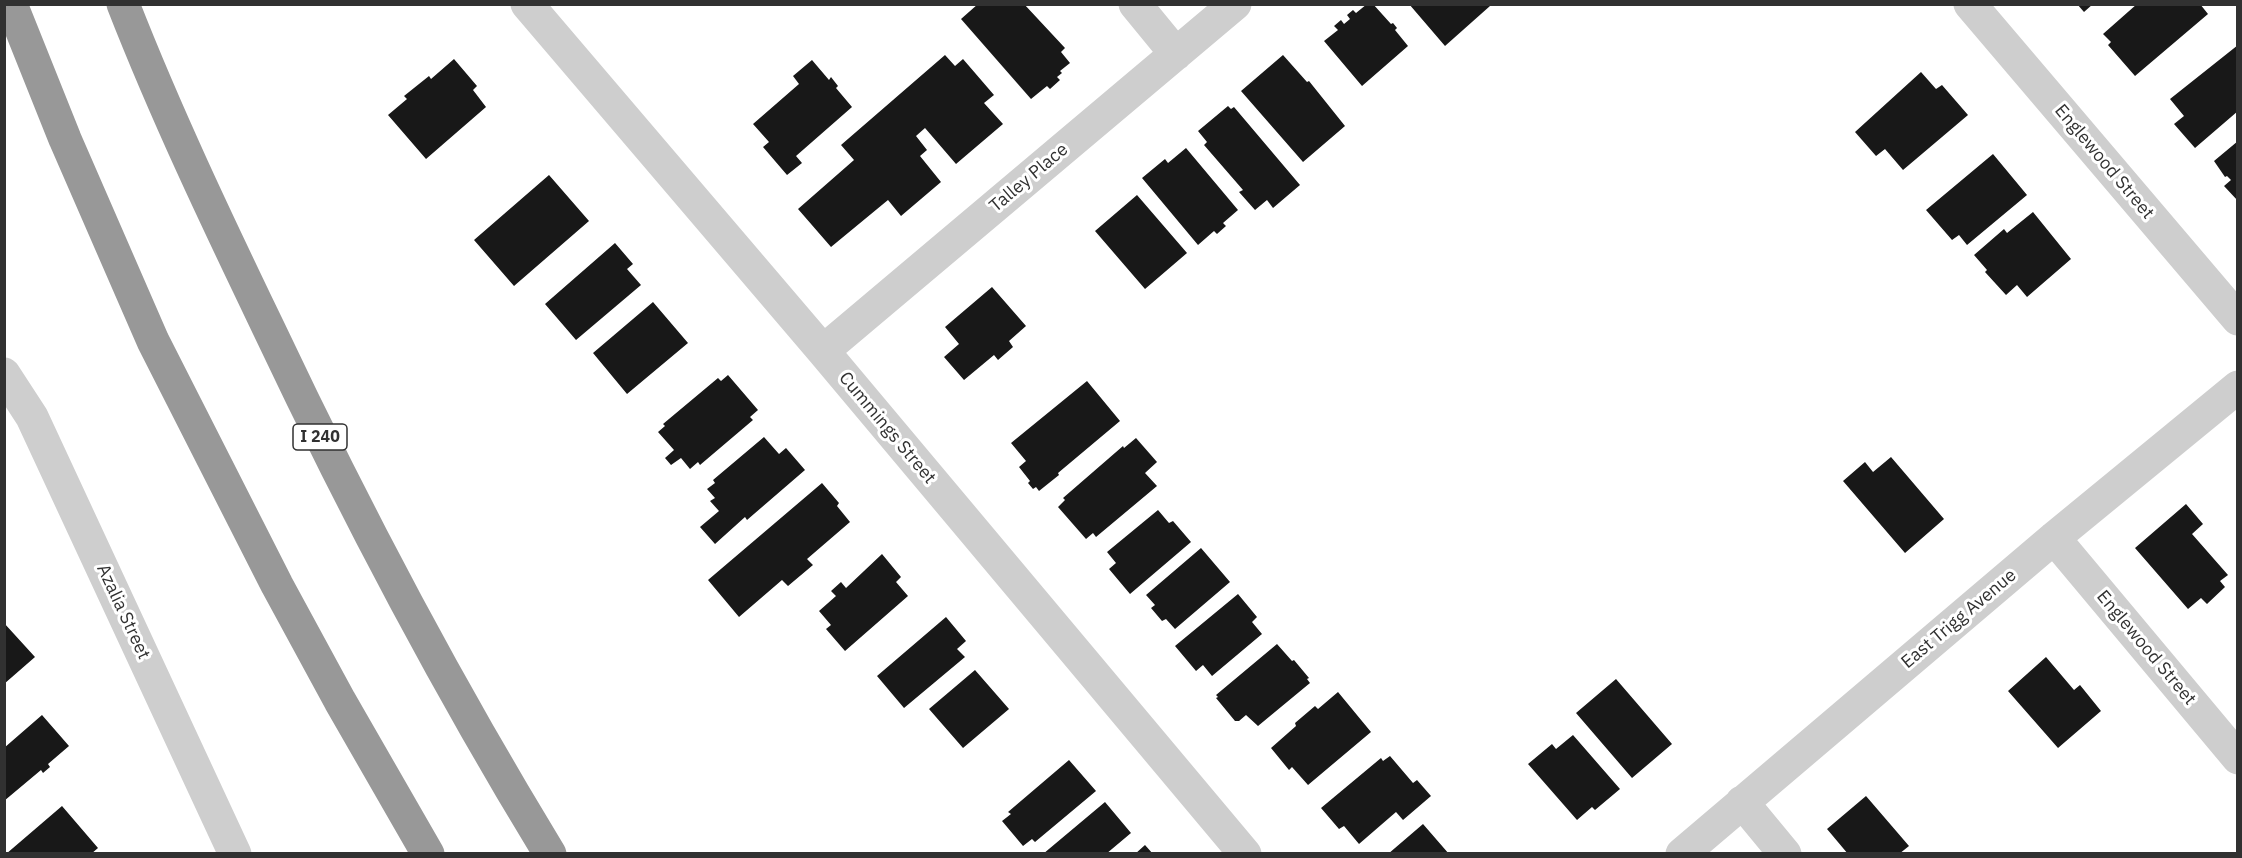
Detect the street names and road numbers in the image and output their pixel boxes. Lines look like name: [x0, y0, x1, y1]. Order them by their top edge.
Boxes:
street label: Englewood Street: [2050, 100, 2158, 224]
street label: Talley Place: [985, 139, 1073, 217]
street label: Cummings Street: [834, 368, 940, 488]
road number: I 240: [293, 424, 347, 450]
street label: Azalia Street: [92, 561, 154, 663]
street label: East Trigg Avenue: [1897, 565, 2021, 673]
street label: Englewood Street: [2092, 586, 2200, 710]

